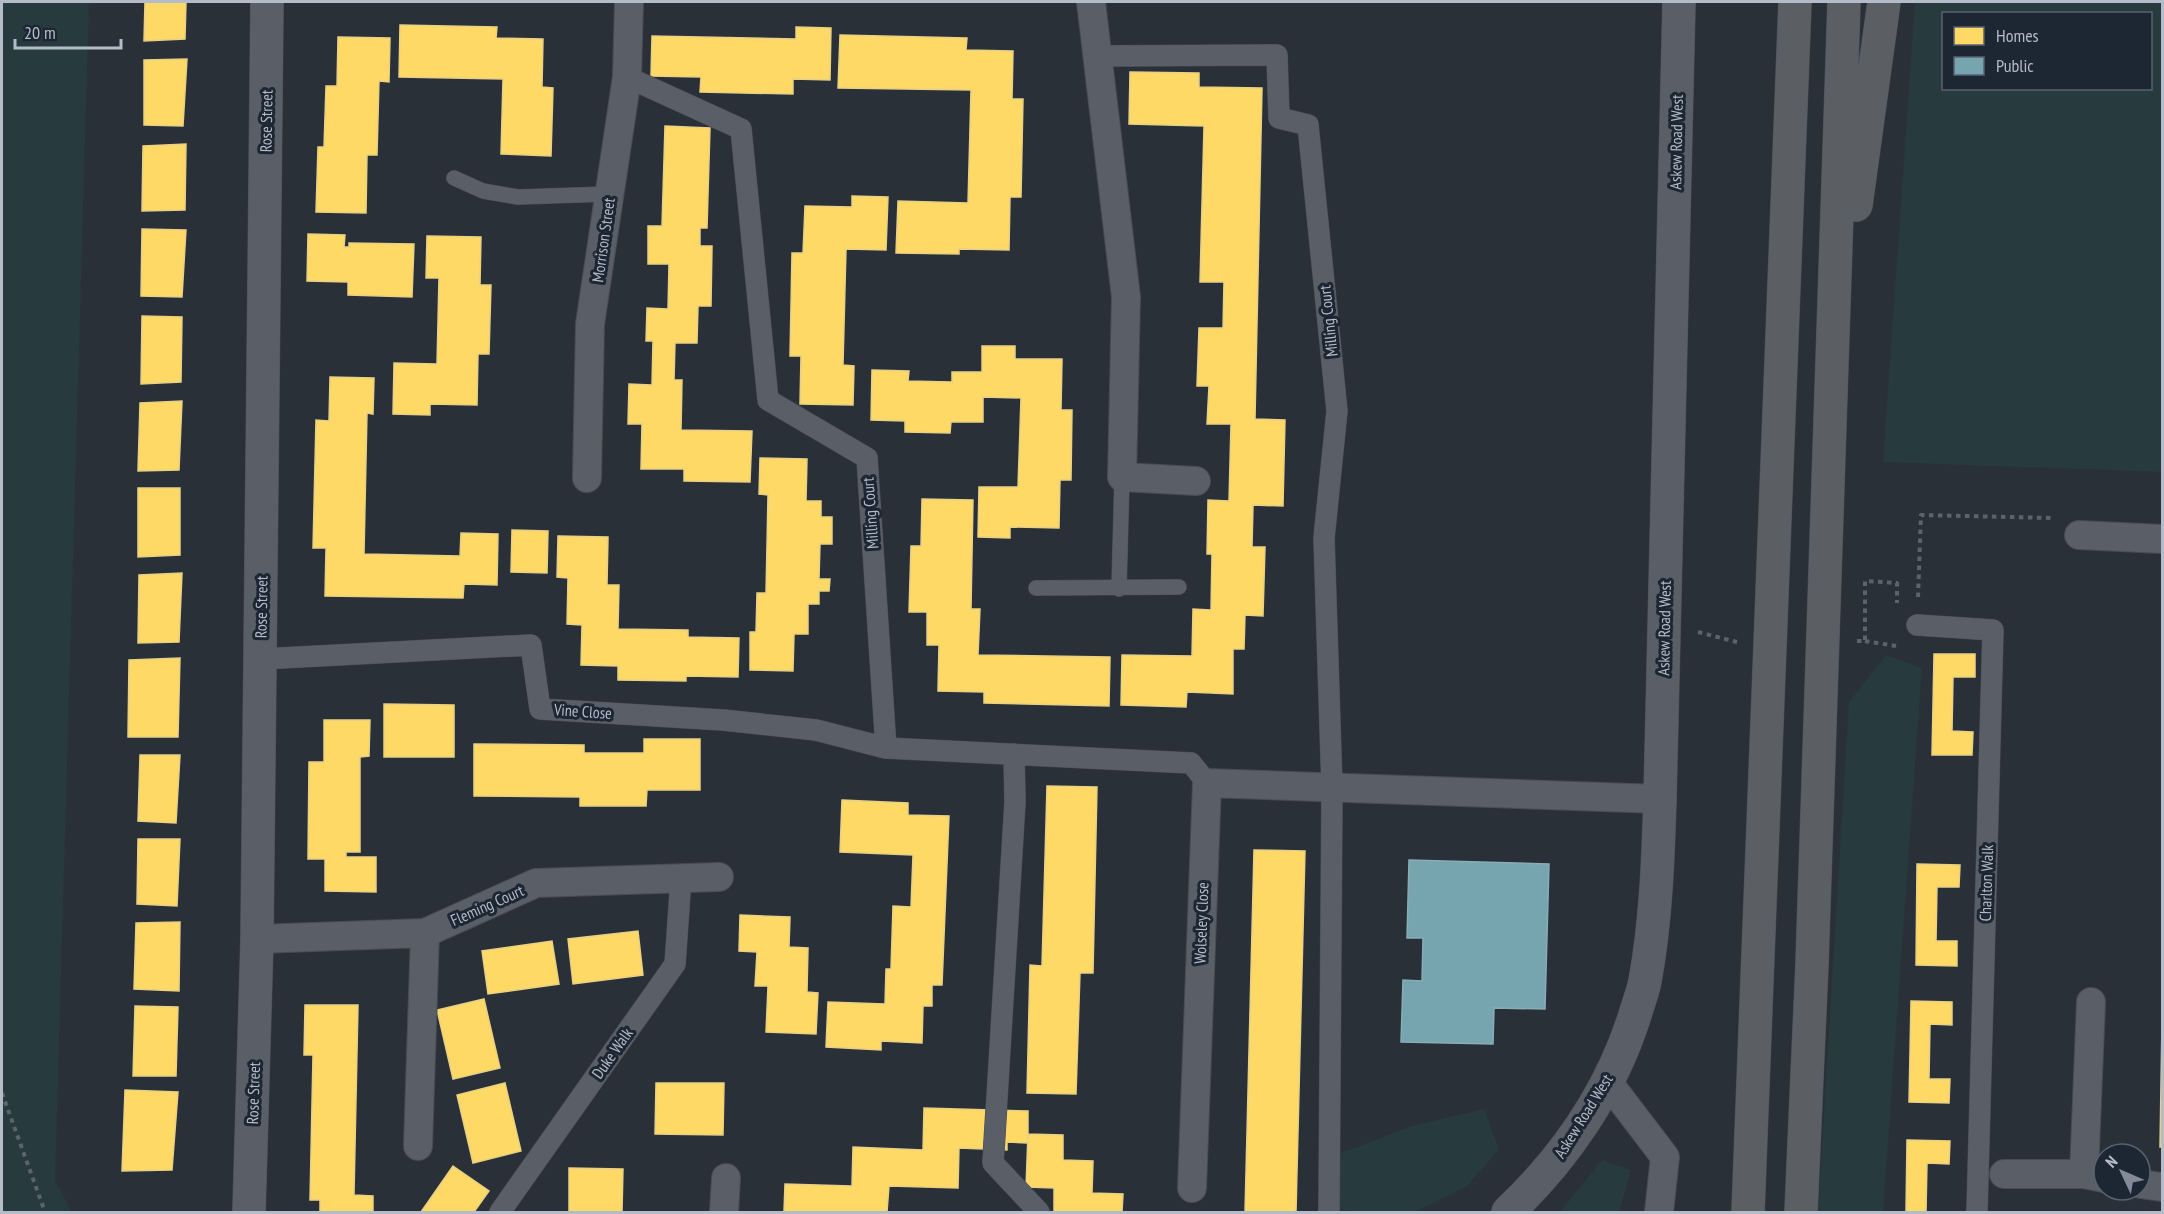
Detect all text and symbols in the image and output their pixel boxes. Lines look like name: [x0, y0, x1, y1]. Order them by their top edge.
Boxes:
scale bar: [15, 12, 122, 50]
legend: [1942, 12, 2152, 90]
text: 20 m: [24, 21, 56, 44]
text: Homes: [1996, 24, 2039, 47]
text: Public: [1996, 54, 2034, 77]
street label: Rose Street: [255, 89, 277, 152]
street label: Askew Road West: [1665, 94, 1687, 190]
street label: Morrison Street: [587, 196, 619, 284]
street label: Milling Court: [1314, 284, 1342, 358]
street label: Milling Court: [857, 476, 882, 550]
street label: Rose Street: [250, 575, 272, 638]
street label: Askew Road West: [1653, 580, 1675, 676]
street label: Vine Close: [552, 699, 613, 723]
street label: Charlton Walk: [1975, 844, 1997, 922]
street label: Fleming Court: [447, 880, 527, 930]
street label: Wolseley Close: [1190, 882, 1212, 964]
street label: Duke Walk: [587, 1023, 637, 1082]
street label: Rose Street: [242, 1061, 264, 1125]
street label: Askew Road West: [1549, 1070, 1617, 1162]
north arrow: [2092, 1142, 2152, 1202]
text: N: [2101, 1152, 2121, 1172]

